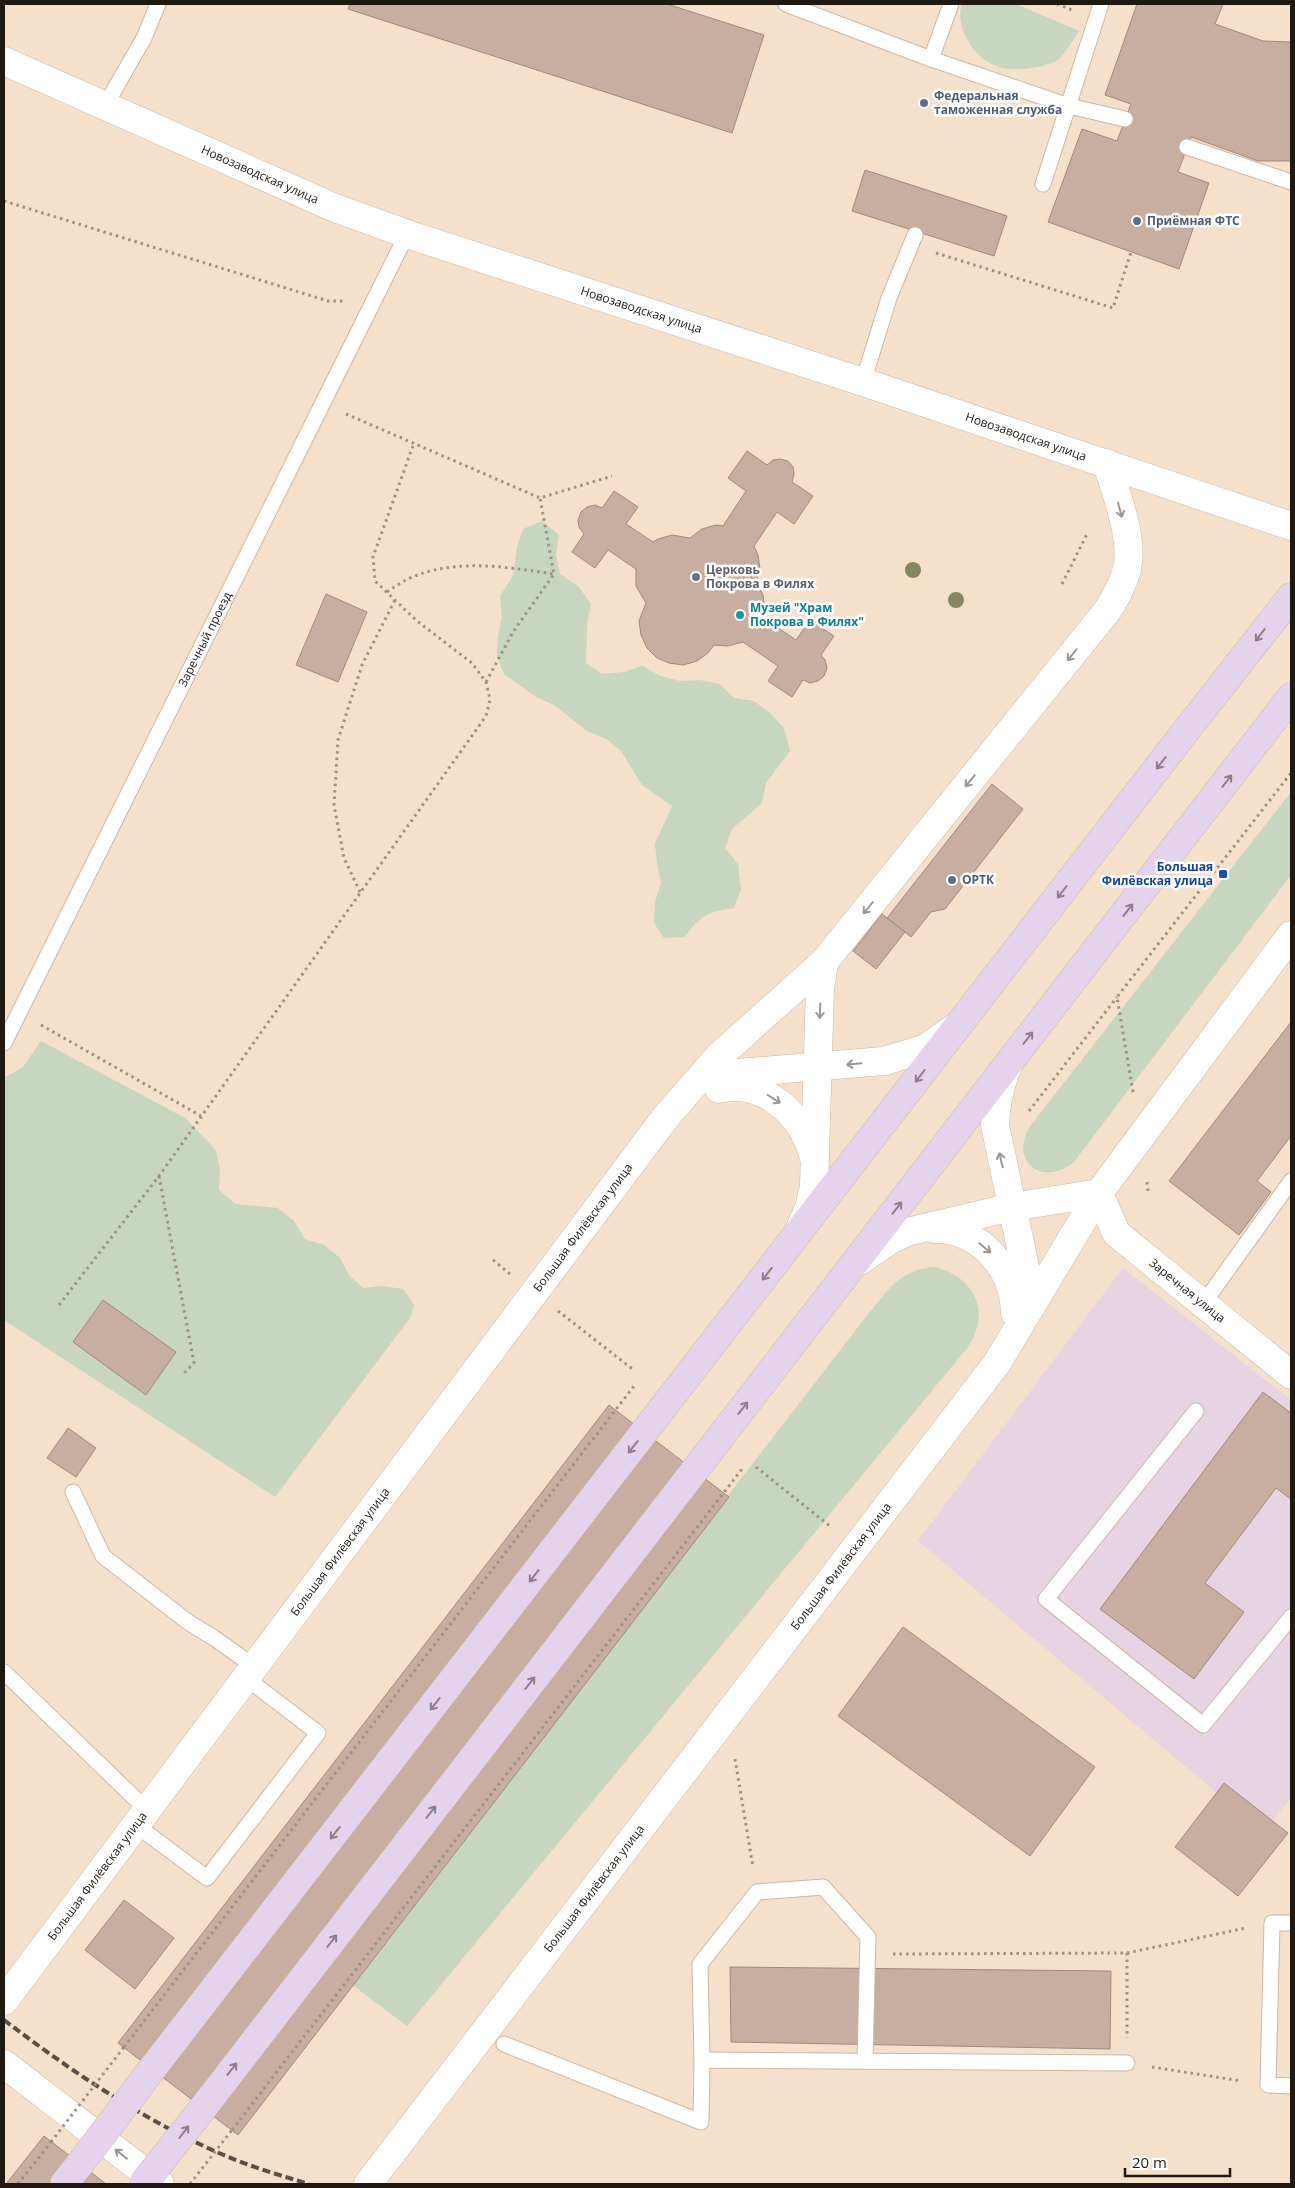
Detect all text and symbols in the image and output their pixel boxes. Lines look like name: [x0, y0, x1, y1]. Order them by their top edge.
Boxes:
place label: Федеральная таможенная служба: [934, 87, 1062, 118]
marker: Федеральная таможенная служба: [918, 97, 930, 109]
street label: Новозаводская улица: [199, 141, 322, 208]
place label: Приёмная ФТС: [1147, 212, 1240, 229]
marker: Приёмная ФТС: [1131, 215, 1143, 227]
street label: Новозаводская улица: [578, 282, 704, 337]
street label: Новозаводская улица: [963, 408, 1089, 465]
one-way arrow: [1116, 502, 1126, 518]
place label: Церковь Покрова в Филях: [706, 561, 814, 592]
marker: Церковь Покрова в Филях: [690, 571, 702, 583]
street label: Заречный проезд: [174, 589, 236, 689]
place label: Музей "Храм Покрова в Филях": [750, 599, 864, 630]
marker: Музей "Храм Покрова в Филях": [734, 609, 746, 621]
one-way arrow: [1255, 628, 1266, 641]
one-way arrow: [1067, 648, 1078, 661]
one-way arrow: [1156, 756, 1166, 770]
one-way arrow: [964, 774, 975, 787]
one-way arrow: [1222, 774, 1232, 788]
place label: Большая Филёвская улица: [1102, 858, 1213, 889]
marker: Большая Филёвская улица: [1217, 868, 1229, 880]
place label: ОРТК: [962, 871, 995, 888]
marker: ОРТК: [946, 874, 958, 886]
one-way arrow: [1056, 885, 1067, 898]
one-way arrow: [862, 901, 873, 914]
one-way arrow: [1122, 904, 1133, 917]
one-way arrow: [815, 1002, 824, 1018]
one-way arrow: [1023, 1031, 1033, 1045]
one-way arrow: [846, 1059, 862, 1068]
one-way arrow: [915, 1069, 925, 1083]
one-way arrow: [766, 1095, 780, 1105]
one-way arrow: [996, 1152, 1005, 1168]
street label: Большая Филёвская улица: [529, 1160, 636, 1295]
one-way arrow: [891, 1202, 902, 1215]
one-way arrow: [978, 1243, 991, 1254]
street label: Заречная улица: [1146, 1254, 1229, 1326]
one-way arrow: [762, 1267, 772, 1281]
one-way arrow: [737, 1402, 748, 1415]
one-way arrow: [628, 1440, 639, 1453]
street label: Большая Филёвская улица: [286, 1484, 393, 1619]
street label: Большая Филёвская улица: [786, 1499, 895, 1633]
one-way arrow: [529, 1569, 539, 1583]
one-way arrow: [525, 1677, 536, 1690]
one-way arrow: [429, 1697, 440, 1710]
one-way arrow: [426, 1805, 436, 1819]
street label: Большая Филёвская улица: [43, 1808, 151, 1944]
street label: Большая Филёвская улица: [540, 1821, 648, 1956]
one-way arrow: [330, 1826, 341, 1839]
one-way arrow: [326, 1934, 337, 1947]
one-way arrow: [227, 2063, 238, 2076]
one-way arrow: [178, 2126, 189, 2139]
scale bar: [1125, 2146, 1230, 2178]
one-way arrow: [115, 2149, 128, 2160]
text: 20 m: [1132, 2152, 1167, 2172]

